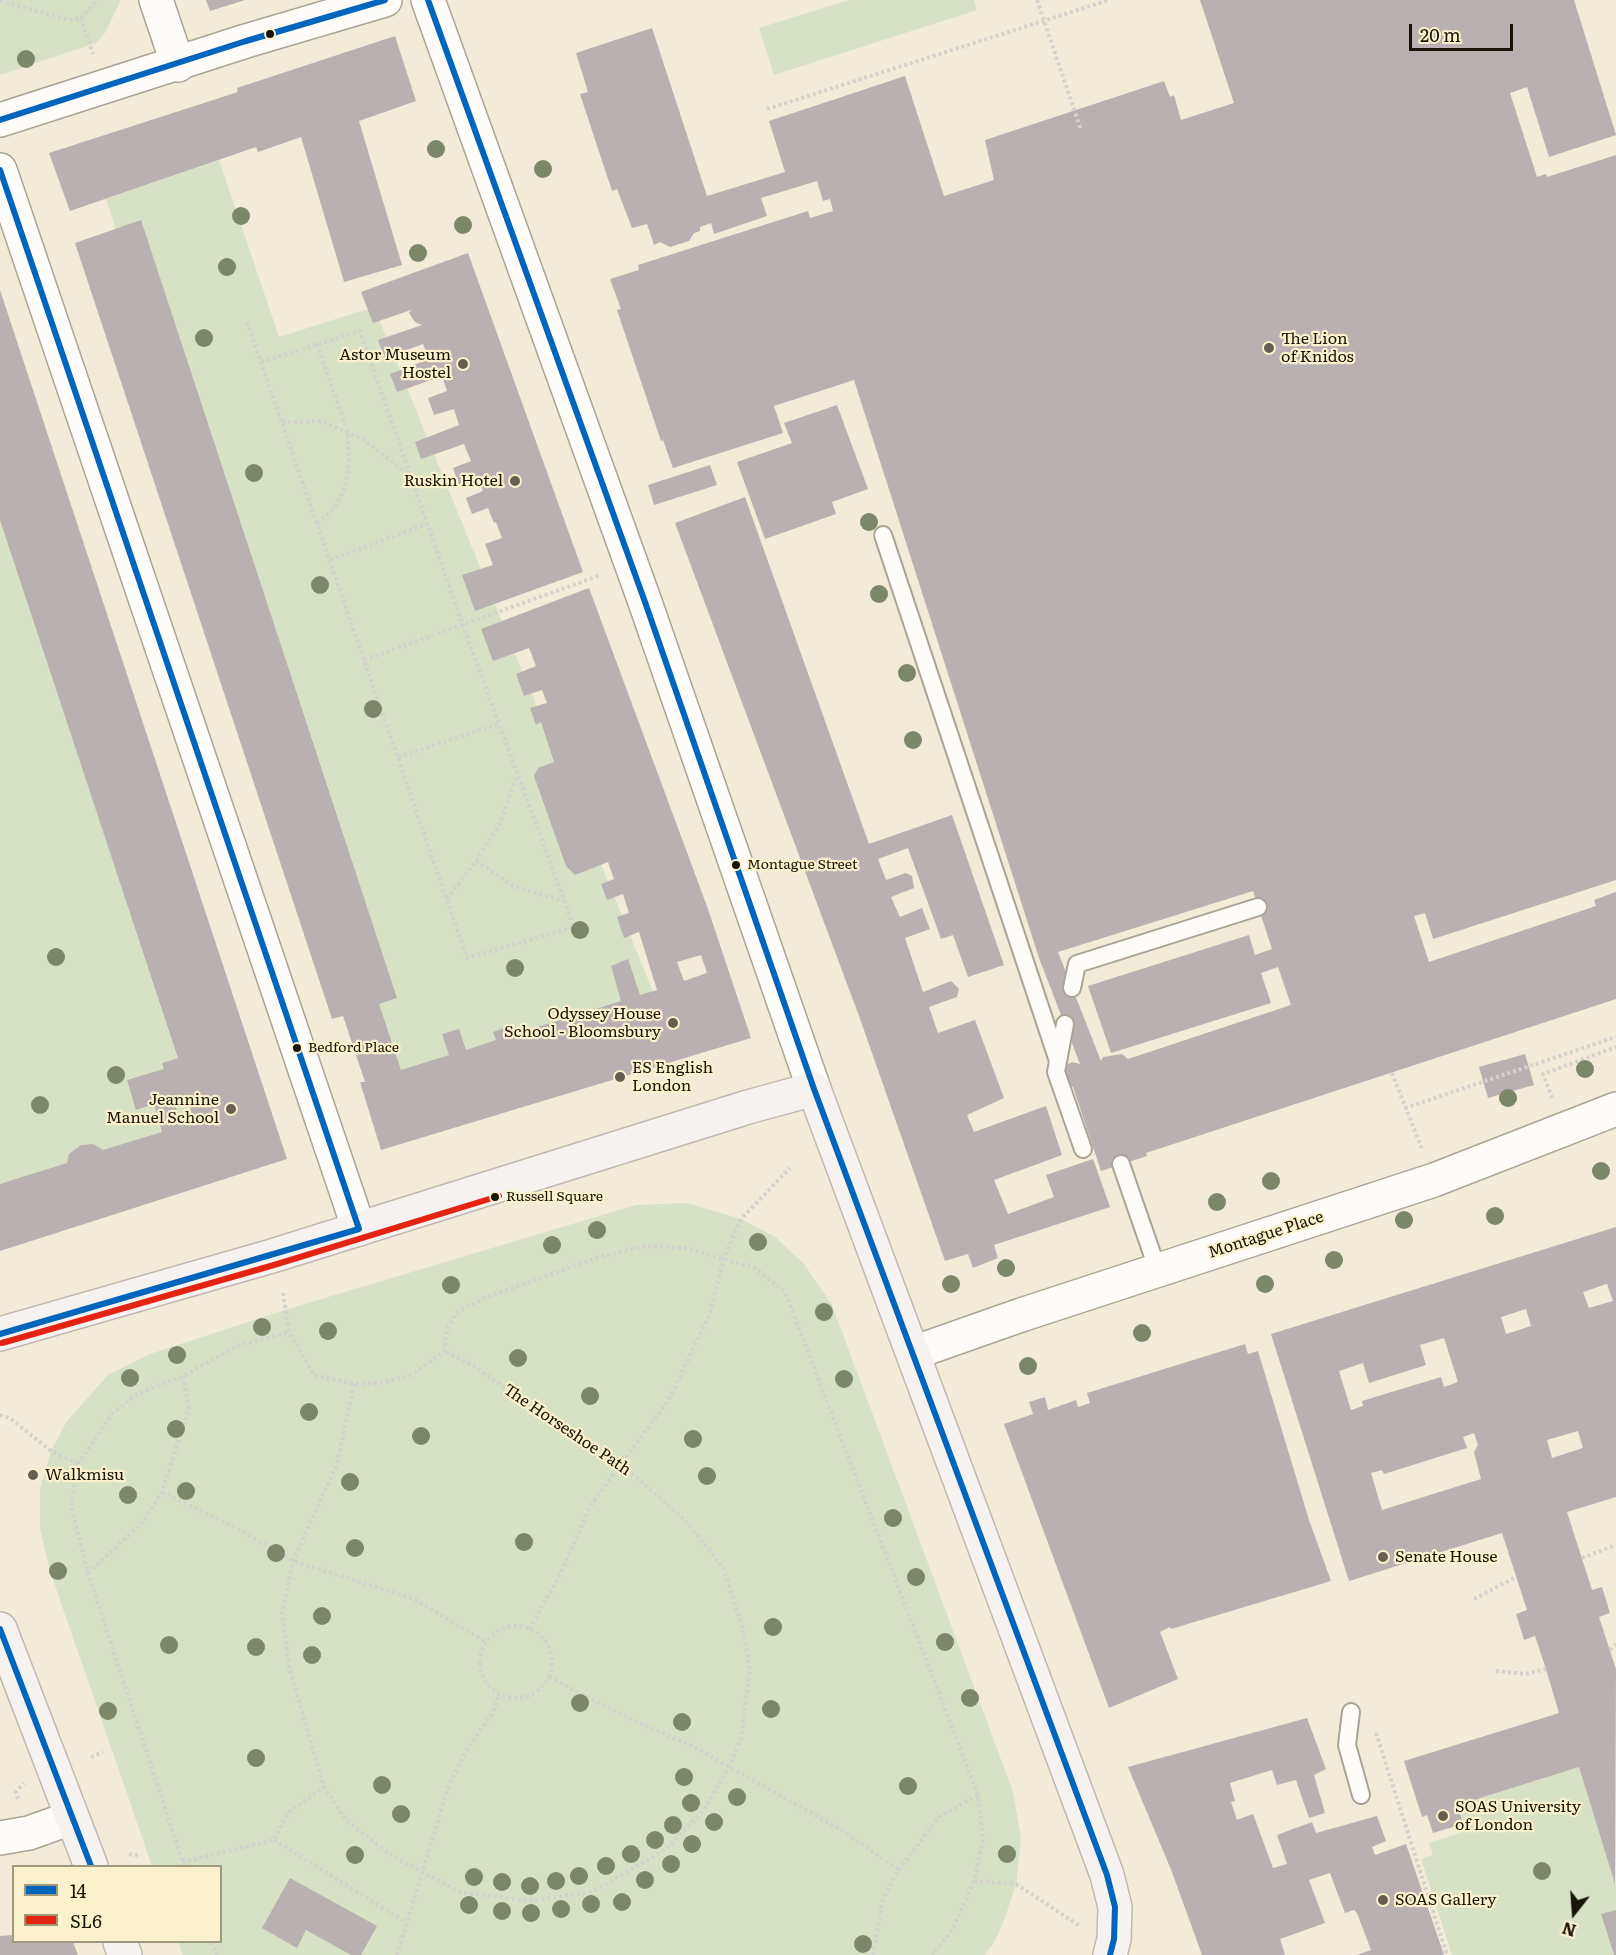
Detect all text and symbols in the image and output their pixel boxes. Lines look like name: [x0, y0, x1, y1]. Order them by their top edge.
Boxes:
scale bar: [1412, 12, 1516, 50]
text: 20 m: [1420, 21, 1461, 48]
unlabelled marker: [264, 28, 276, 40]
place label: The Lion of Knidos: [1281, 329, 1354, 367]
marker: The Lion of Knidos: [1262, 341, 1276, 355]
place label: Astor Museum Hostel: [339, 345, 451, 383]
marker: Astor Museum Hostel: [456, 357, 470, 371]
place label: Ruskin Hotel: [404, 471, 503, 491]
marker: Ruskin Hotel: [508, 474, 522, 488]
place label: Montague Street: [747, 857, 858, 873]
marker: Montague Street: [730, 859, 742, 871]
place label: Odyssey House School - Bloomsbury: [504, 1004, 661, 1042]
marker: Odyssey House School - Bloomsbury: [666, 1016, 680, 1030]
place label: Bedford Place: [308, 1040, 399, 1056]
marker: Bedford Place: [291, 1042, 303, 1054]
place label: ES English London: [632, 1058, 713, 1096]
marker: ES English London: [613, 1070, 627, 1084]
place label: Jeannine Manuel School: [106, 1090, 219, 1128]
marker: Jeannine Manuel School: [224, 1102, 238, 1116]
place label: Russell Square: [506, 1189, 603, 1205]
marker: Russell Square: [489, 1191, 501, 1203]
street label: Montague Place: [1206, 1207, 1326, 1263]
street label: The Horseshoe Path: [499, 1380, 635, 1480]
place label: Walkmisu: [45, 1465, 124, 1485]
marker: Walkmisu: [26, 1468, 40, 1482]
place label: Senate House: [1395, 1547, 1498, 1567]
marker: Senate House: [1376, 1550, 1390, 1564]
place label: SOAS University of London: [1455, 1797, 1581, 1835]
marker: SOAS University of London: [1436, 1809, 1450, 1823]
legend: [12, 1865, 222, 1943]
text: 14: [70, 1877, 87, 1904]
north arrow: [1544, 1883, 1604, 1943]
place label: SOAS Gallery: [1395, 1890, 1497, 1910]
marker: SOAS Gallery: [1376, 1893, 1390, 1907]
text: SL6: [70, 1907, 102, 1934]
text: N: [1559, 1917, 1579, 1944]

